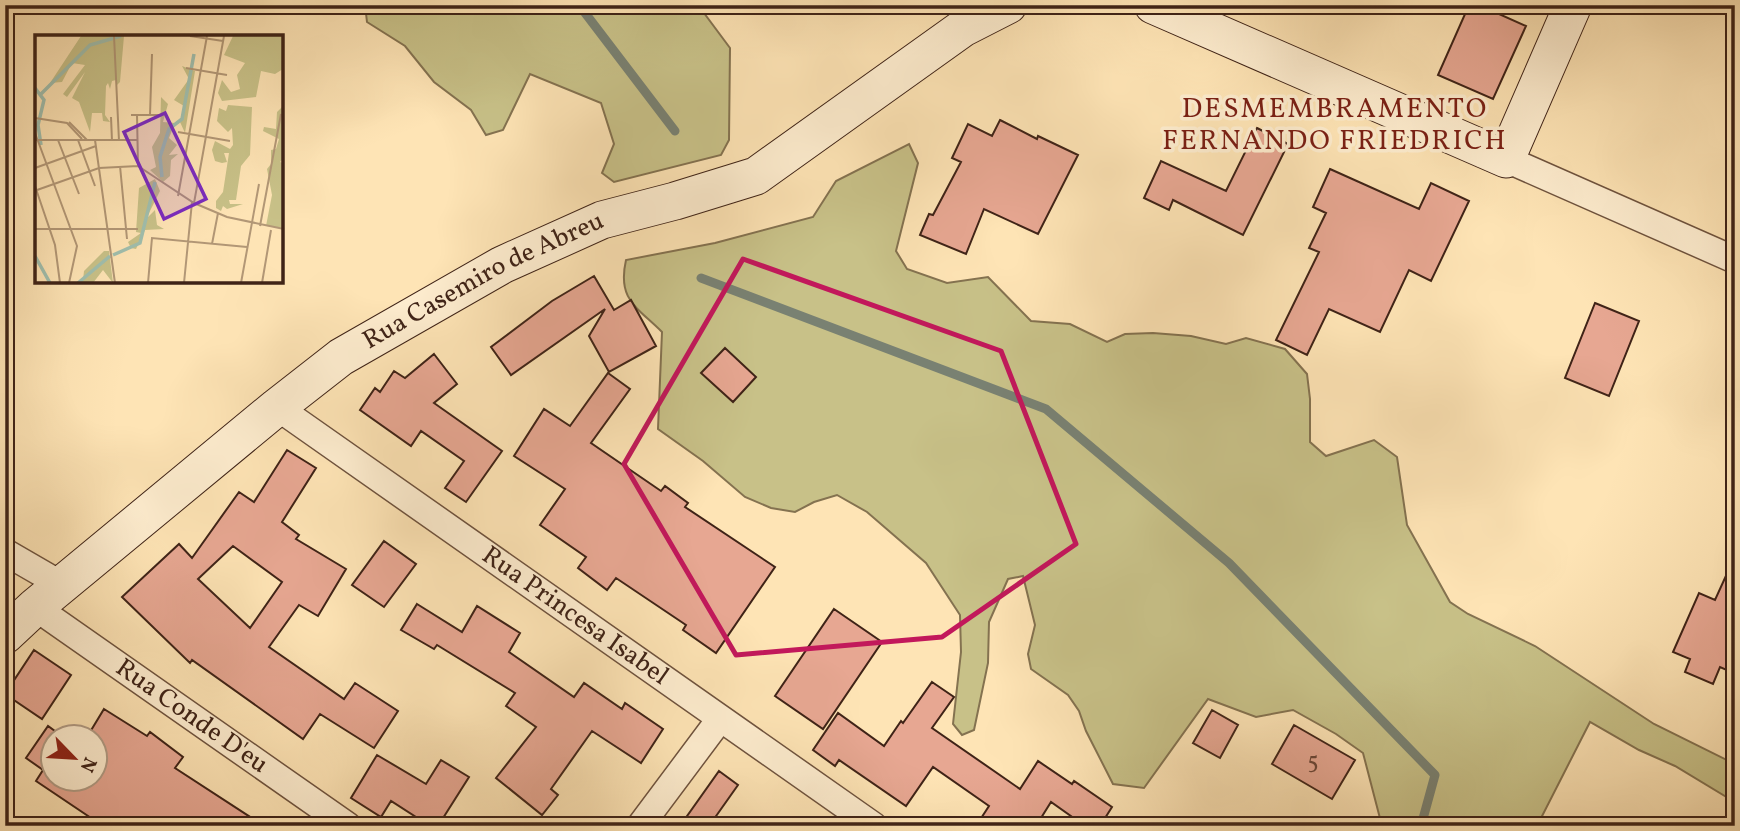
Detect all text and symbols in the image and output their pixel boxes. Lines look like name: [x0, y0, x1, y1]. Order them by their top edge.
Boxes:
inset map: [35, 35, 284, 284]
district label: DESMEMBRAMENTO FERNANDO FRIEDRICH: [1162, 90, 1508, 161]
street label: Rua Casemiro de Abreu: [356, 203, 610, 359]
street label: Rua Princesa Isabel: [474, 538, 676, 694]
street label: Rua Conde D'eu: [108, 650, 275, 783]
north arrow: [38, 722, 108, 792]
house number: 5: [1307, 746, 1319, 778]
text: N: [73, 753, 102, 776]

